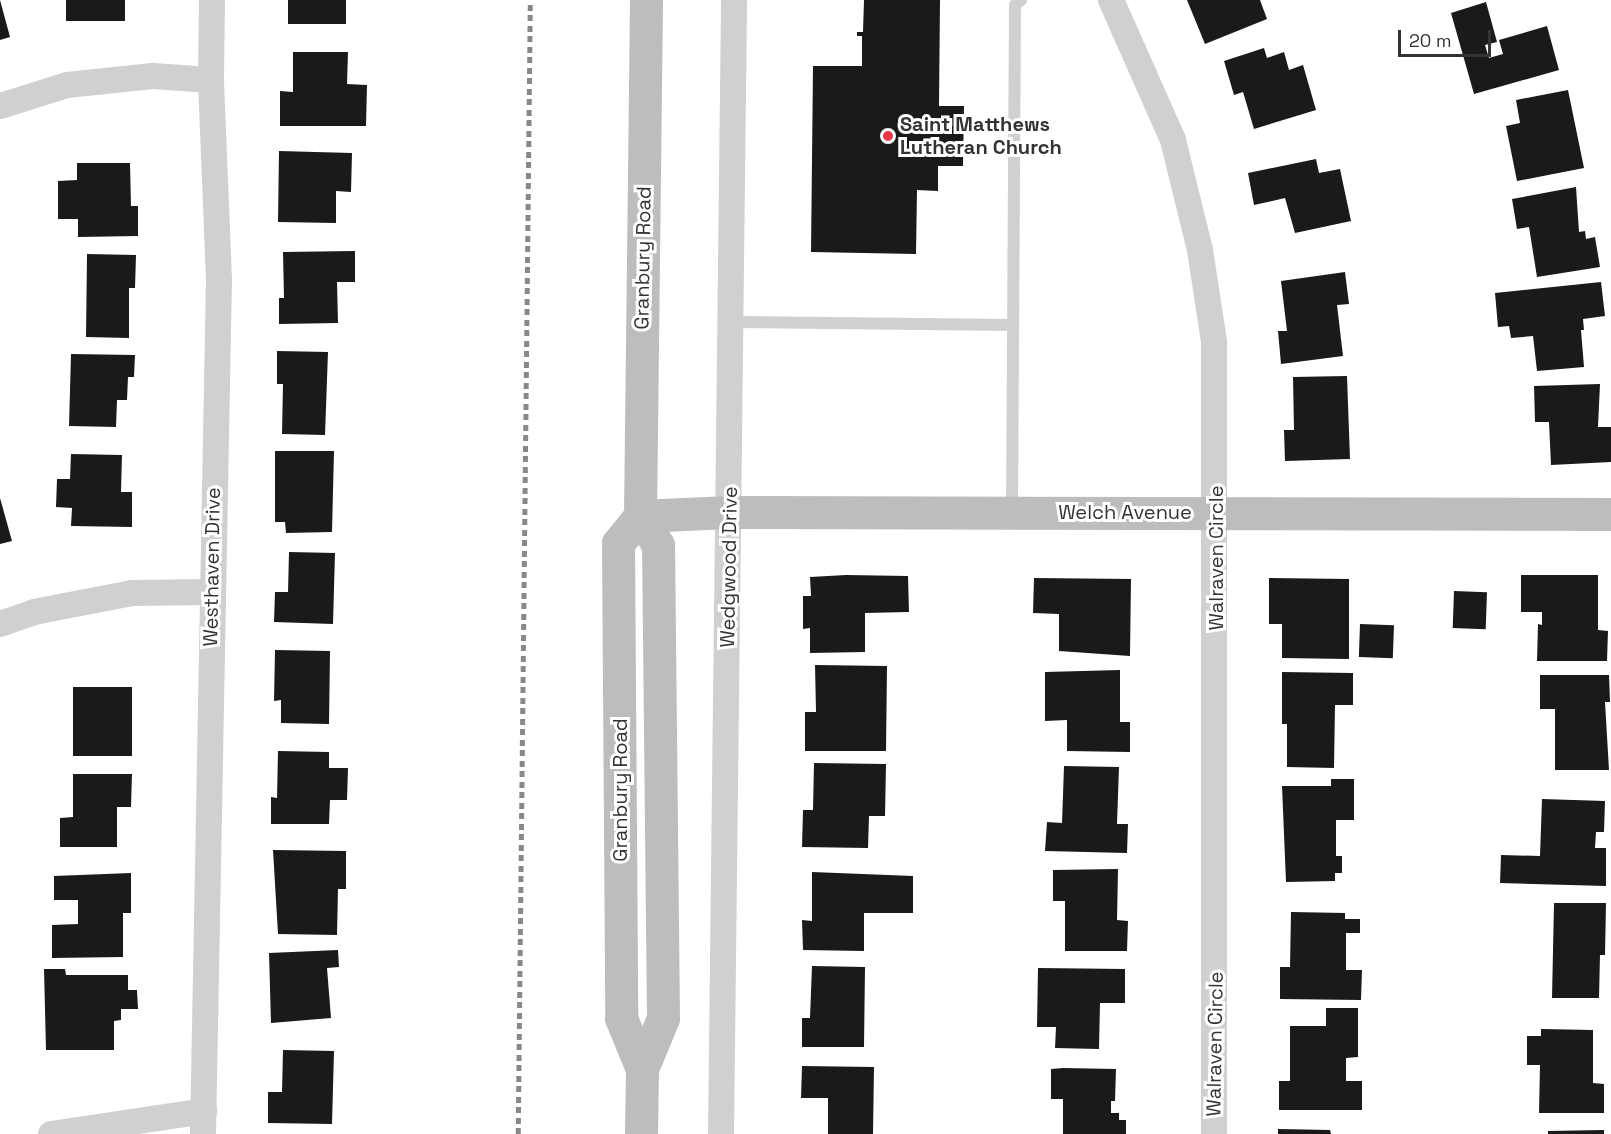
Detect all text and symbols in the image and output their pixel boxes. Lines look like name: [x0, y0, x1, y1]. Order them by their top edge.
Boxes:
scale bar: [1401, 18, 1494, 56]
text: 20 m: [1409, 29, 1452, 52]
place label: Saint Matthews Lutheran Church: [900, 112, 1062, 159]
marker: Saint Matthews Lutheran Church: [881, 129, 895, 143]
street label: Granbury Road: [630, 186, 656, 330]
street label: Walraven Circle: [1204, 485, 1228, 631]
street label: Wedgwood Drive: [716, 486, 742, 648]
street label: Westhaven Drive: [199, 487, 225, 647]
street label: Welch Avenue: [1058, 500, 1192, 524]
street label: Granbury Road: [608, 718, 632, 862]
street label: Walraven Circle: [1202, 971, 1228, 1117]

